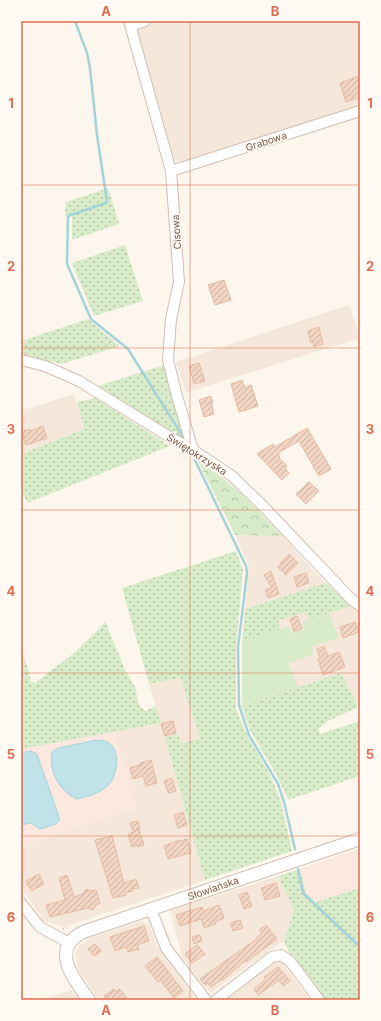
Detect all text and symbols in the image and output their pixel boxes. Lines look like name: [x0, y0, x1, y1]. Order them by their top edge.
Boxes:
text: A: [101, 3, 111, 19]
text: B: [271, 3, 280, 19]
text: 1: [8, 95, 14, 111]
text: 1: [367, 95, 373, 111]
street label: Grabowa: [244, 129, 288, 153]
street label: Cisowa: [169, 214, 183, 250]
text: 2: [7, 258, 15, 274]
text: 2: [366, 258, 374, 274]
text: 3: [7, 421, 15, 437]
text: 3: [366, 421, 374, 437]
street label: Świętokrzyska: [165, 430, 230, 477]
text: 4: [7, 583, 16, 599]
text: 4: [366, 583, 375, 599]
text: 5: [7, 746, 15, 762]
text: 5: [366, 746, 374, 762]
street label: Słowiańska: [186, 874, 240, 902]
text: 6: [7, 909, 15, 925]
text: 6: [366, 909, 374, 925]
text: A: [101, 1002, 111, 1018]
text: B: [271, 1002, 280, 1018]

